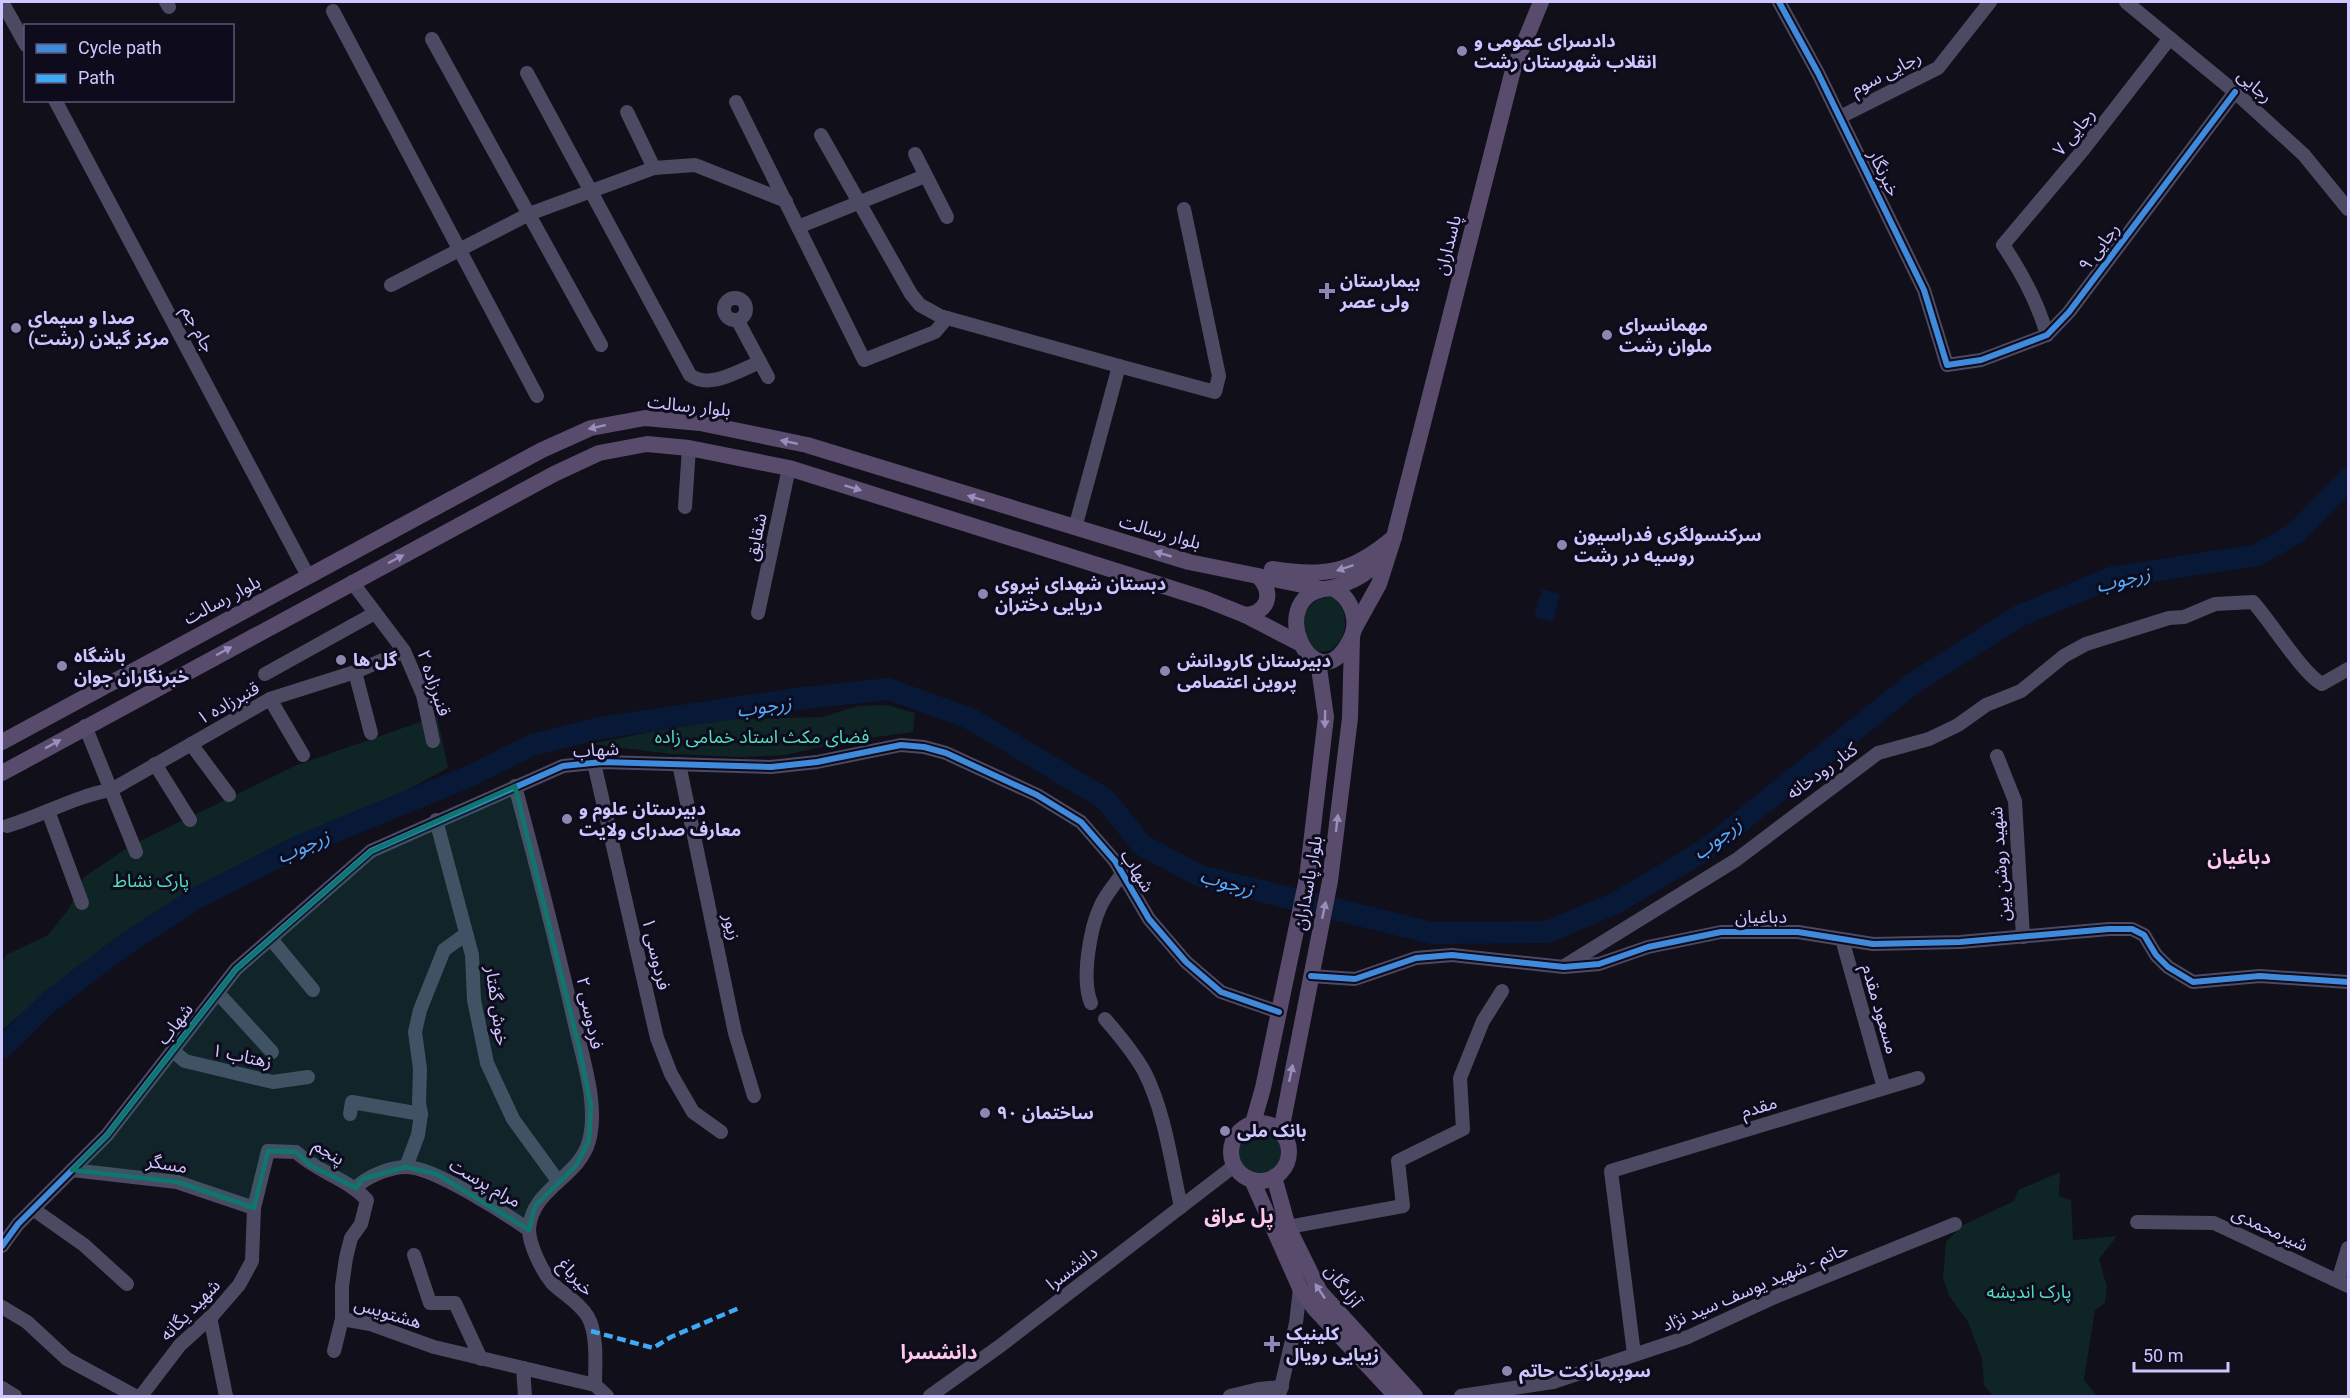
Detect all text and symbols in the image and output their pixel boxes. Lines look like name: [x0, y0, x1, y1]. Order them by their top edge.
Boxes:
legend: [24, 24, 234, 102]
place label: دادسرای عمومی و انقلاب شهرستان رشت: [1474, 30, 1657, 73]
text: Cycle path: [78, 37, 162, 58]
marker: دادسرای عمومی و انقلاب شهرستان رشت: [1455, 44, 1469, 58]
street label: رجایی سوم: [1847, 46, 1926, 103]
street label: رجایی: [2233, 64, 2277, 108]
text: Path: [78, 67, 115, 88]
street label: رجایی ۷: [2048, 104, 2100, 160]
street label: خبرنگار: [1863, 145, 1905, 200]
street label: پاسداران: [1430, 213, 1466, 277]
street label: رجایی ۹: [2074, 218, 2124, 276]
place label: بیمارستان ولی عصر: [1339, 270, 1420, 313]
marker: بیمارستان ولی عصر: [1318, 282, 1336, 300]
street label: جام جم: [174, 302, 219, 358]
place label: صدا و سیمای مرکز گیلان (رشت): [28, 307, 169, 350]
place label: مهمانسرای ملوان رشت: [1619, 314, 1712, 357]
marker: صدا و سیمای مرکز گیلان (رشت): [9, 321, 23, 335]
marker: مهمانسرای ملوان رشت: [1600, 328, 1614, 342]
street label: بلوار رسالت: [646, 391, 732, 421]
one-way arrow: [588, 423, 606, 433]
one-way arrow: [780, 436, 798, 446]
one-way arrow: [844, 483, 862, 493]
one-way arrow: [967, 492, 985, 502]
street label: بلوار رسالت: [1117, 510, 1203, 554]
street label: شقایق: [740, 511, 772, 563]
place label: سرکنسولگری فدراسیون روسیه در رشت: [1574, 524, 1762, 567]
marker: سرکنسولگری فدراسیون روسیه در رشت: [1555, 538, 1569, 552]
one-way arrow: [1153, 549, 1171, 558]
one-way arrow: [387, 554, 404, 564]
water label: زرجوب: [2093, 561, 2153, 597]
one-way arrow: [1336, 564, 1354, 573]
street label: بلوار رسالت: [180, 571, 264, 629]
place label: دبستان شهدای نیروی دریایی دختران: [995, 573, 1166, 616]
marker: دبستان شهدای نیروی دریایی دختران: [976, 587, 990, 601]
place label: باشگاه خبرنگاران جوان: [74, 645, 189, 688]
one-way arrow: [216, 646, 233, 656]
street label: قنبرزاده ۲: [412, 647, 456, 719]
place label: گل ها: [353, 649, 398, 670]
place label: دبیرستان کارودانش پروین اعتصامی: [1177, 650, 1331, 694]
marker: گل ها: [334, 653, 348, 667]
marker: باشگاه خبرنگاران جوان: [55, 659, 69, 673]
marker: دبیرستان کارودانش پروین اعتصامی: [1158, 664, 1172, 678]
street label: قنبرزاده ۱: [193, 677, 263, 729]
water label: زرجوب: [735, 690, 794, 722]
one-way arrow: [1320, 710, 1330, 729]
park label: فضای مکث استاد خمامی زاده: [655, 726, 869, 748]
street label: کنار رودخانه: [1782, 737, 1862, 804]
street label: شهاب: [572, 738, 620, 761]
one-way arrow: [44, 739, 61, 749]
place label: دبیرستان علوم و معارف صدرای ولایت: [579, 798, 741, 841]
street label: شهید روشن بین: [1985, 806, 2015, 922]
water label: زرجوب: [1688, 811, 1747, 864]
marker: دبیرستان علوم و معارف صدرای ولایت: [560, 812, 574, 826]
one-way arrow: [1332, 814, 1342, 833]
water label: زرجوب: [273, 824, 334, 868]
street label: بلوار پاسداران: [1289, 834, 1327, 932]
district label: دباغیان: [2207, 845, 2271, 869]
street label: شهاب: [1116, 846, 1159, 896]
water label: زرجوب: [1197, 863, 1257, 901]
park label: پارک نشاط: [113, 870, 189, 892]
one-way arrow: [1320, 900, 1329, 919]
street label: دباغیان: [1735, 906, 1787, 928]
street label: زیور: [718, 911, 746, 942]
street label: فردوسی ۱: [637, 916, 675, 992]
street label: مسعود مقدم: [1854, 962, 1903, 1057]
street label: خوش گفتار: [480, 964, 513, 1047]
street label: فردوسی ۲: [572, 975, 608, 1051]
street label: شهاب: [152, 999, 197, 1048]
street label: زهتاب ۱: [210, 1039, 274, 1073]
one-way arrow: [1287, 1064, 1296, 1083]
street label: مقدم: [1738, 1091, 1781, 1126]
place label: ساختمان ۹۰: [997, 1102, 1094, 1123]
marker: ساختمان ۹۰: [978, 1106, 992, 1120]
place label: بانک ملی: [1237, 1120, 1307, 1141]
marker: بانک ملی: [1218, 1124, 1232, 1138]
street label: پنجم: [308, 1134, 349, 1172]
street label: مسگر: [144, 1150, 189, 1178]
street label: مرام پرست: [444, 1154, 525, 1215]
street label: شیرمحمدی: [2228, 1202, 2312, 1256]
district label: پل عراق: [1204, 1204, 1274, 1230]
street label: حاتم - شهید یوسف سید نژاد: [1658, 1238, 1852, 1338]
street label: دانشسرا: [1042, 1241, 1102, 1295]
street label: خیرباغ: [551, 1254, 599, 1302]
street label: آزادگان: [1320, 1260, 1367, 1312]
street label: شهید یگانه: [155, 1275, 224, 1345]
park label: پارک اندیشه: [1987, 1281, 2071, 1303]
one-way arrow: [1315, 1283, 1326, 1299]
street label: هشتویس: [352, 1292, 424, 1334]
place label: کلینیک زیبایی رویال: [1286, 1323, 1379, 1366]
marker: کلینیک زیبایی رویال: [1263, 1335, 1281, 1353]
scale bar: [2134, 1335, 2228, 1373]
district label: دانشسرا: [901, 1340, 977, 1364]
text: 50 m: [2143, 1345, 2183, 1366]
place label: سوپرمارکت حاتم: [1519, 1360, 1651, 1384]
marker: سوپرمارکت حاتم: [1500, 1364, 1514, 1378]

